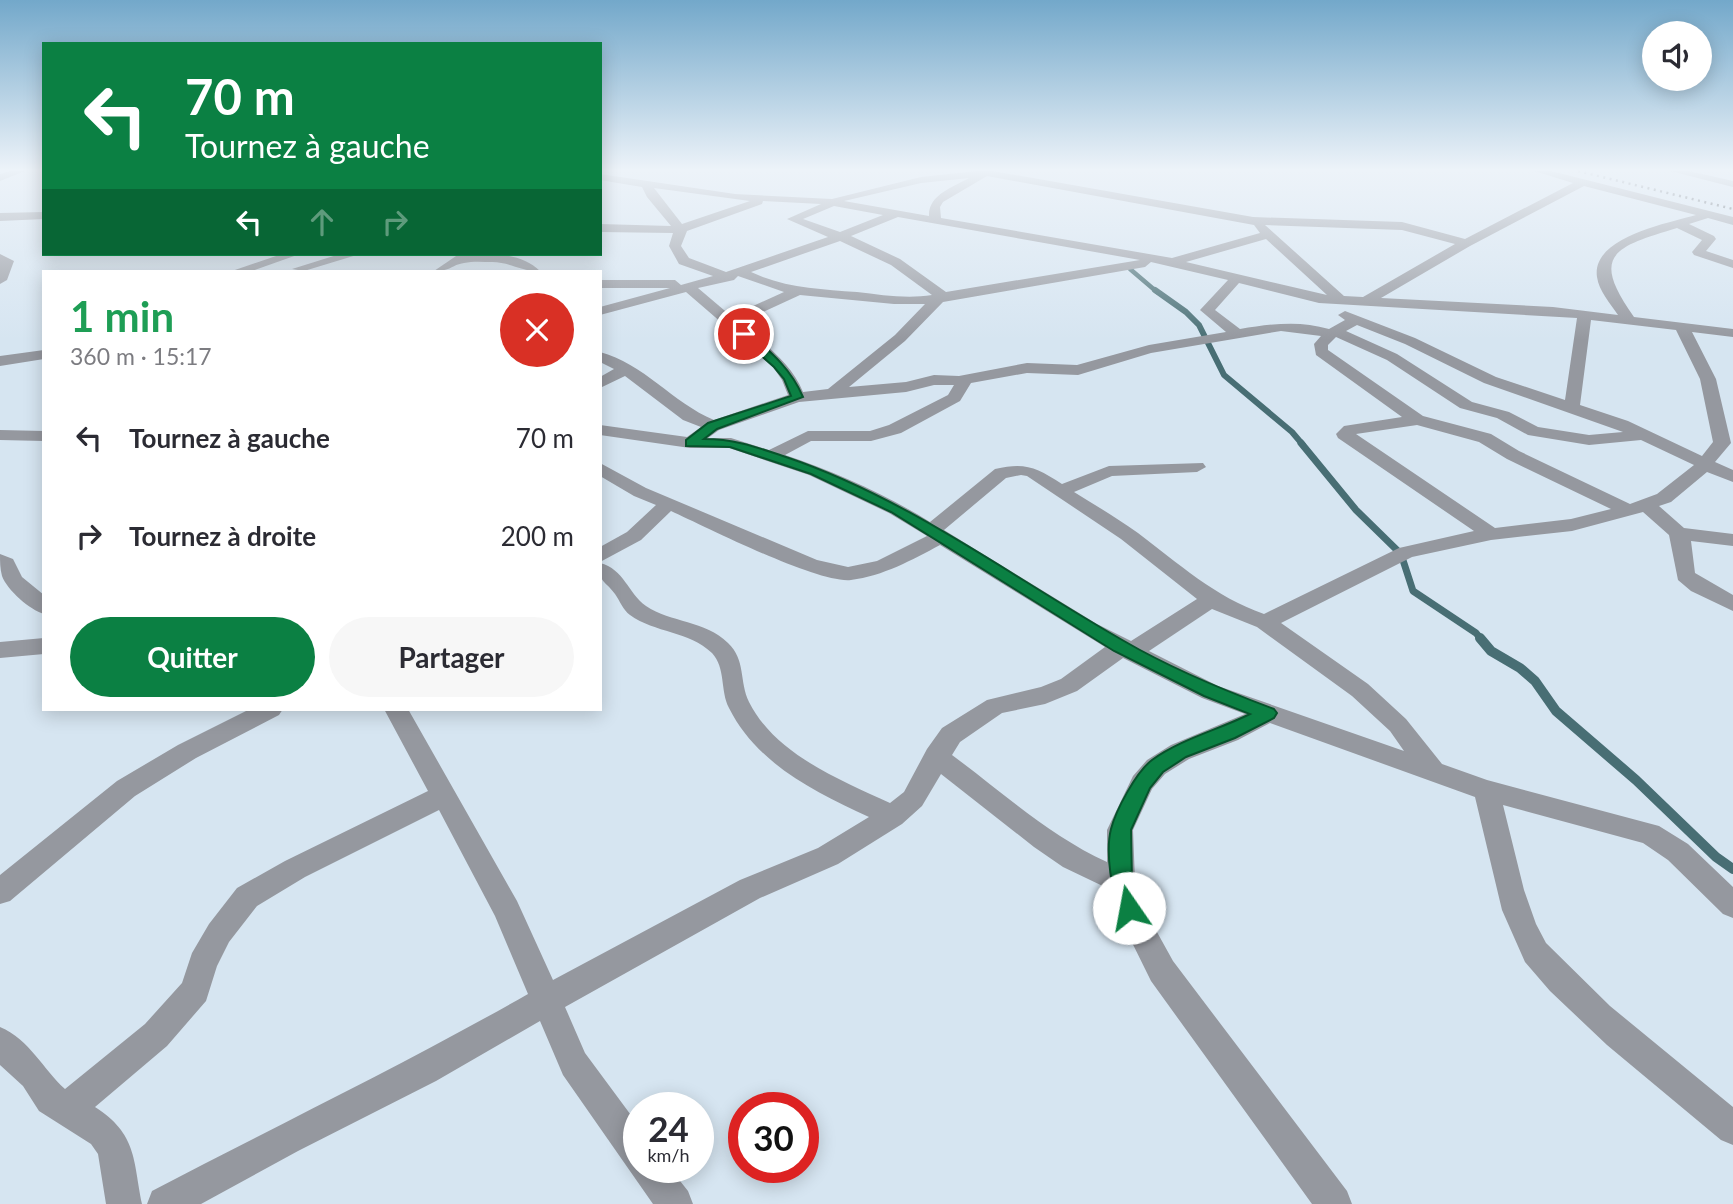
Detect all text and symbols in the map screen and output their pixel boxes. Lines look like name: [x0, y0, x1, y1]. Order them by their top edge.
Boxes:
map controls: [1642, 21, 1712, 91]
button: sound: [1642, 21, 1712, 91]
text: 70 m: [185, 67, 295, 125]
icon: left: [70, 70, 161, 161]
text: Tournez à gauche: [185, 126, 430, 165]
icon: left: [230, 203, 268, 241]
icon: ahead: [303, 203, 341, 241]
icon: right: [376, 203, 414, 241]
text: 1 min: [70, 291, 174, 341]
button: close: [500, 293, 574, 367]
pin: [714, 304, 774, 364]
icon: arrive: [725, 315, 763, 353]
text: 360 m · 15:17: [70, 342, 212, 370]
icon: left: [70, 419, 108, 457]
text: Tournez à gauche: [129, 422, 330, 454]
text: 70 m: [516, 422, 574, 454]
icon: right: [70, 517, 108, 555]
text: Tournez à droite: [129, 520, 316, 552]
text: 200 m: [501, 520, 574, 552]
button: Quitter: [70, 617, 315, 697]
button: Partager: [329, 617, 574, 697]
position arrow: [1092, 871, 1166, 945]
speed limit sign: 30: [728, 1092, 819, 1183]
text: 24: [648, 1107, 689, 1149]
text: km/h: [647, 1144, 690, 1166]

